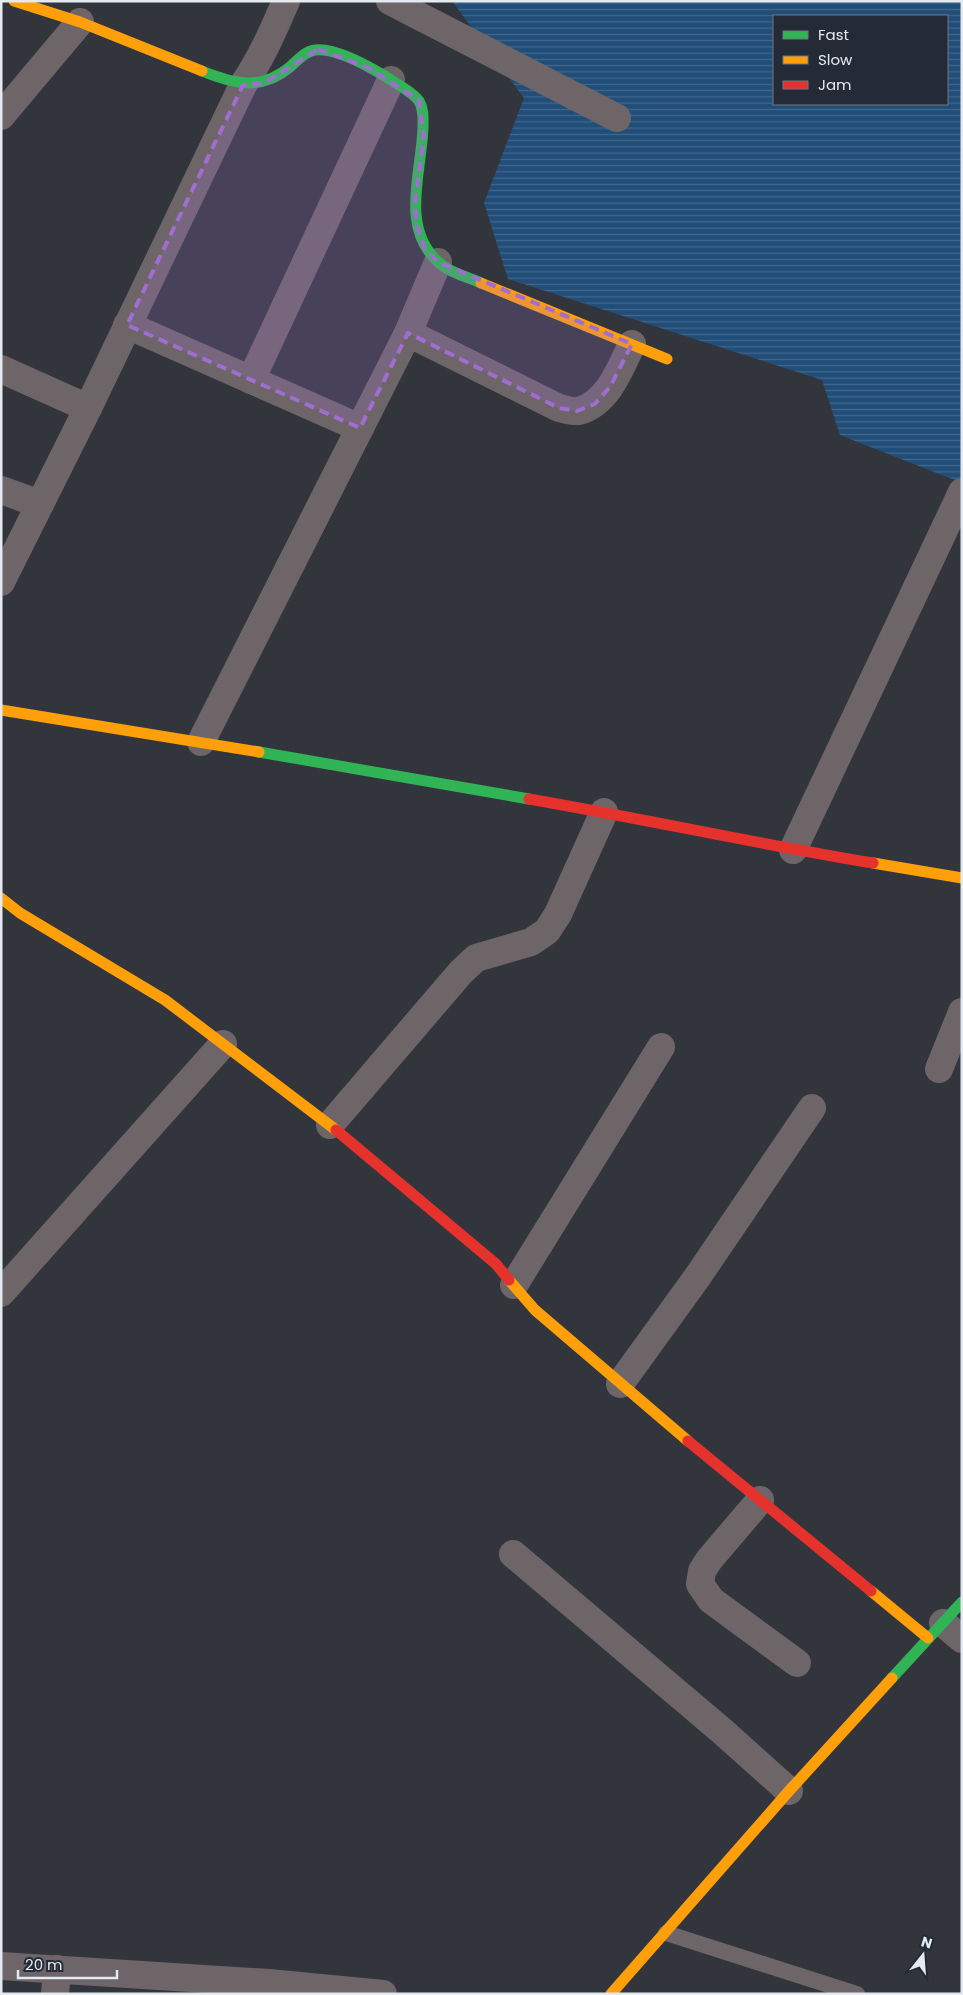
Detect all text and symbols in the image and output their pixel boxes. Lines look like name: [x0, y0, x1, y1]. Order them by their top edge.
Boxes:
legend: [773, 15, 948, 105]
text: Fast: [818, 24, 849, 45]
text: Slow: [818, 49, 853, 70]
text: Jam: [818, 74, 852, 95]
north arrow: [898, 1930, 948, 1980]
text: N: [919, 1931, 935, 1954]
scale bar: [18, 1948, 116, 1980]
text: 20 m: [25, 1954, 63, 1975]

